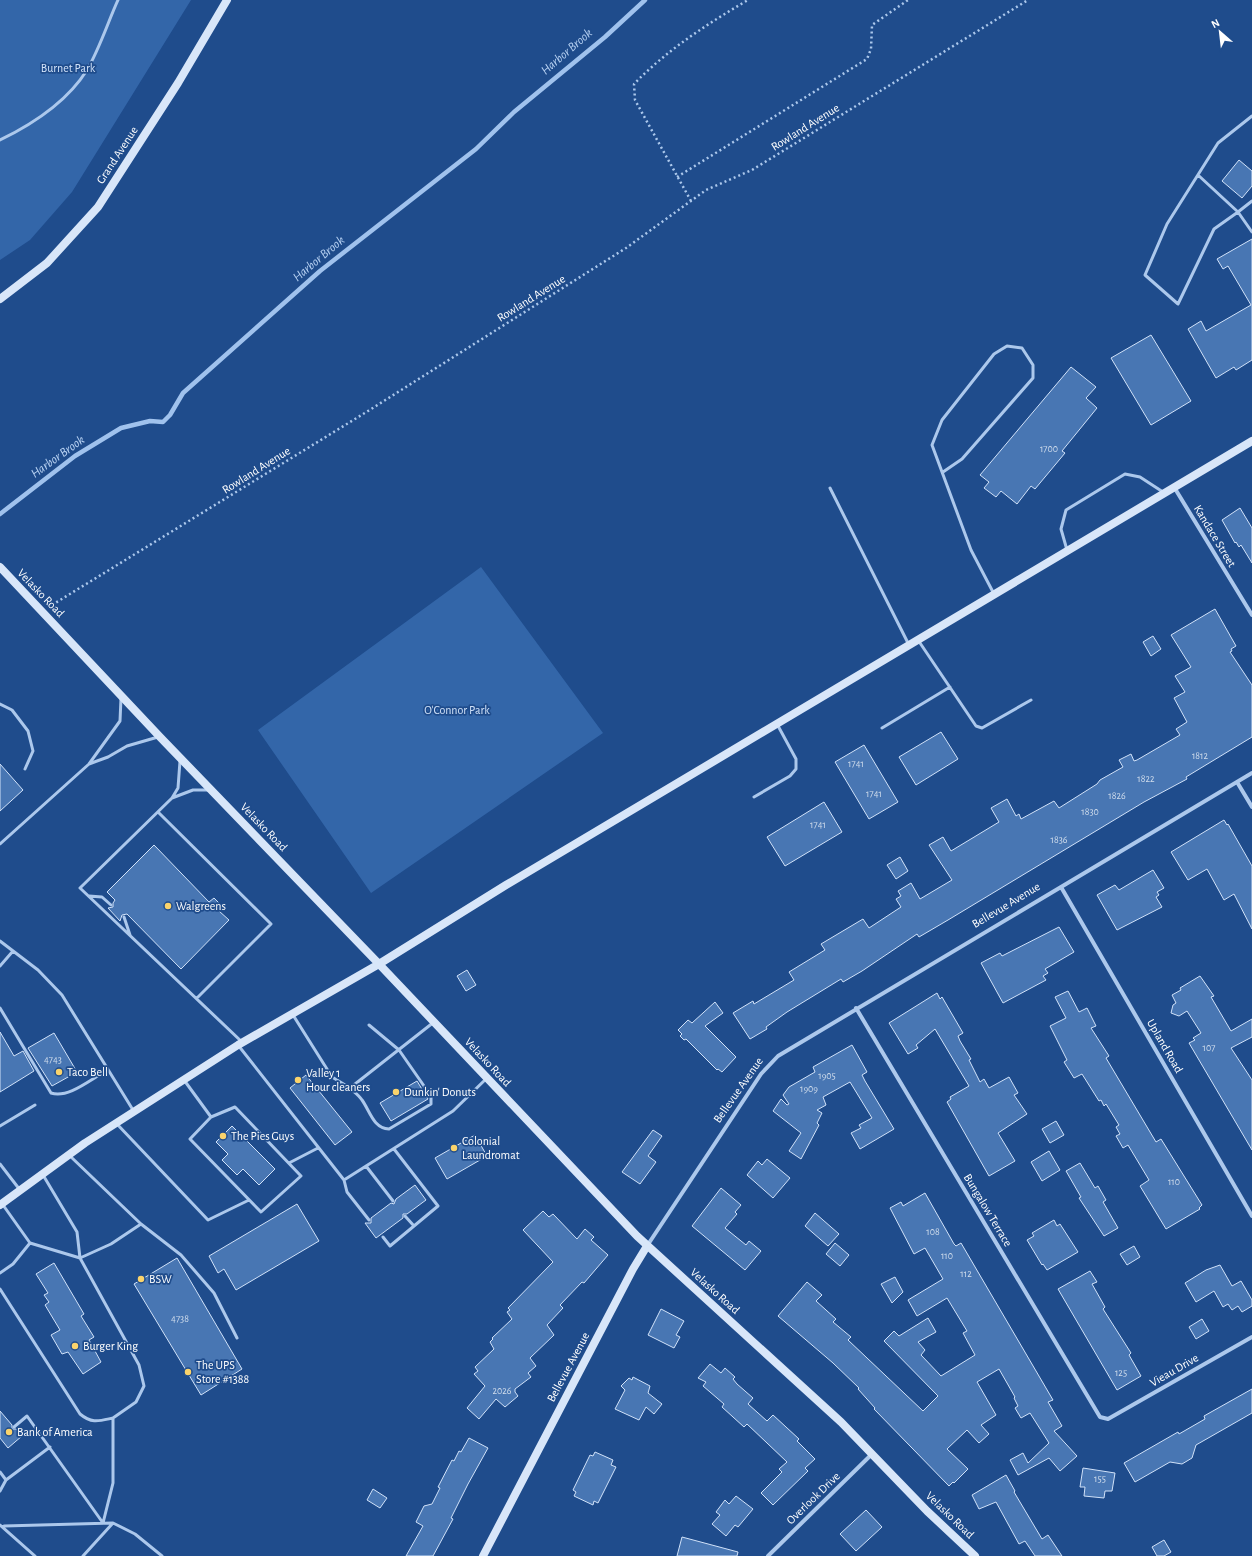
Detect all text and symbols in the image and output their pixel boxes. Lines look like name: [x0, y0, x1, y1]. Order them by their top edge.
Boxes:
north arrow: [1200, 12, 1240, 52]
text: N: [1210, 17, 1222, 30]
water label: Harbor Brook: [539, 26, 595, 78]
park label: Burnet Park: [41, 62, 96, 74]
street label: Rowland Avenue: [769, 101, 841, 153]
street label: Grand Avenue: [94, 124, 140, 186]
water label: Harbor Brook: [291, 234, 347, 284]
street label: Rowland Avenue: [495, 272, 567, 324]
water label: Harbor Brook: [29, 433, 87, 481]
street label: Rowland Avenue: [220, 444, 292, 496]
house number: 1700: [1040, 444, 1058, 454]
street label: Kandace Street: [1192, 503, 1238, 569]
street label: Velasko Road: [15, 567, 67, 619]
park label: O'Connor Park: [424, 704, 490, 716]
house number: 1812: [1192, 751, 1209, 761]
house number: 1741: [848, 759, 864, 769]
house number: 1822: [1137, 774, 1155, 784]
house number: 1741: [866, 789, 882, 799]
house number: 1826: [1108, 791, 1126, 801]
street label: Velasko Road: [238, 801, 290, 853]
house number: 1830: [1081, 807, 1099, 817]
house number: 1741: [810, 820, 826, 830]
house number: 1836: [1051, 835, 1068, 845]
street label: Bellevue Avenue: [970, 880, 1042, 930]
place label: Walgreens: [176, 900, 226, 912]
marker: Walgreens: [163, 901, 173, 911]
street label: Upland Road: [1145, 1017, 1185, 1075]
street label: Velasko Road: [463, 1035, 513, 1089]
house number: 107: [1203, 1043, 1215, 1053]
house number: 4743: [44, 1055, 62, 1065]
street label: Bellevue Avenue: [711, 1055, 765, 1125]
place label: Taco Bell: [67, 1066, 108, 1078]
marker: Taco Bell: [54, 1067, 64, 1077]
place label: Valley 1 Hour cleaners: [306, 1067, 370, 1093]
house number: 1905: [818, 1071, 836, 1081]
marker: Valley 1 Hour cleaners: [293, 1075, 303, 1085]
house number: 1909: [800, 1084, 818, 1094]
place label: Dunkin' Donuts: [404, 1086, 476, 1098]
marker: Dunkin' Donuts: [391, 1087, 401, 1097]
place label: The Pies Guys: [231, 1130, 294, 1143]
marker: The Pies Guys: [218, 1131, 228, 1141]
place label: Colonial Laundromat: [462, 1135, 520, 1161]
marker: Colonial Laundromat: [449, 1143, 459, 1153]
street label: Bungalow Terrace: [962, 1172, 1014, 1248]
house number: 110: [1168, 1177, 1180, 1187]
house number: 108: [926, 1227, 940, 1237]
house number: 110: [941, 1251, 953, 1261]
street label: Velasko Road: [688, 1266, 742, 1316]
house number: 112: [960, 1269, 972, 1279]
place label: BSW: [149, 1273, 172, 1285]
marker: BSW: [136, 1274, 146, 1284]
house number: 4738: [171, 1314, 189, 1324]
street label: Bellevue Avenue: [545, 1330, 591, 1404]
place label: Burger King: [83, 1340, 138, 1352]
marker: Burger King: [70, 1341, 80, 1351]
street label: Vieau Drive: [1148, 1351, 1200, 1389]
place label: The UPS Store #1388: [196, 1359, 249, 1385]
marker: The UPS Store #1388: [183, 1367, 193, 1377]
house number: 125: [1115, 1368, 1127, 1378]
house number: 2026: [492, 1386, 512, 1396]
place label: Bank of America: [17, 1426, 93, 1438]
marker: Bank of America: [4, 1427, 14, 1437]
street label: Overlook Drive: [784, 1470, 842, 1526]
house number: 155: [1094, 1474, 1106, 1484]
street label: Velasko Road: [924, 1489, 976, 1541]

